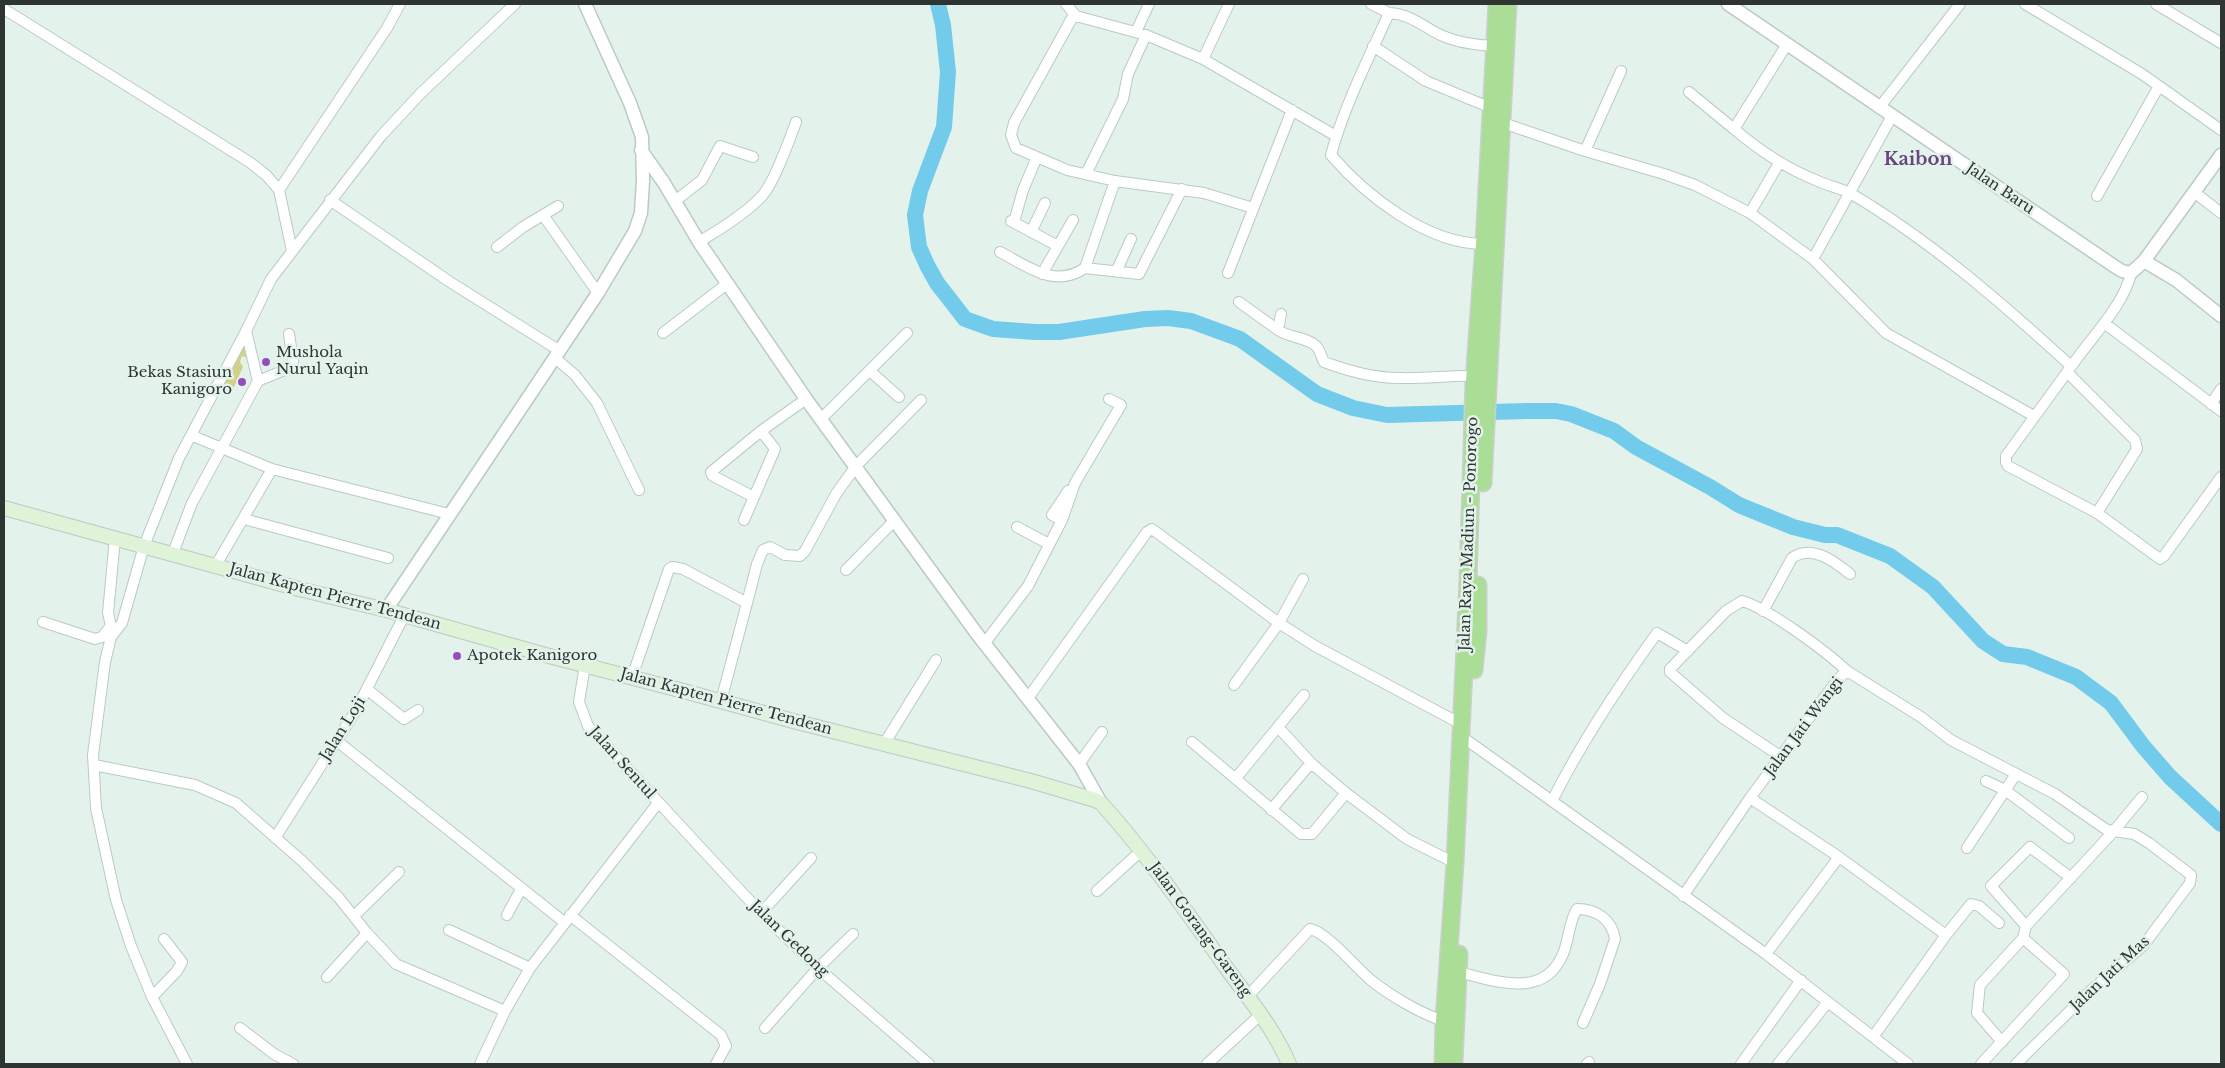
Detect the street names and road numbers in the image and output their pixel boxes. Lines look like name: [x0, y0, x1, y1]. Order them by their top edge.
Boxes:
street label: Jalan Baru: [1962, 160, 2038, 218]
street label: Jalan Raya Madiun - Ponorogo: [1456, 416, 1482, 652]
street label: Jalan Kapten Pierre Tendean: [227, 560, 443, 634]
street label: Jalan Kapten Pierre Tendean: [618, 665, 834, 739]
street label: Jalan Jati Wangi: [1761, 674, 1847, 780]
street label: Jalan Loji: [316, 694, 370, 764]
street label: Jalan Sentul: [585, 723, 659, 803]
street label: Jalan Gorang-Gareng: [1145, 859, 1255, 1001]
street label: Jalan Gedong: [746, 897, 832, 981]
street label: Jalan Jati Mas: [2067, 933, 2153, 1015]

